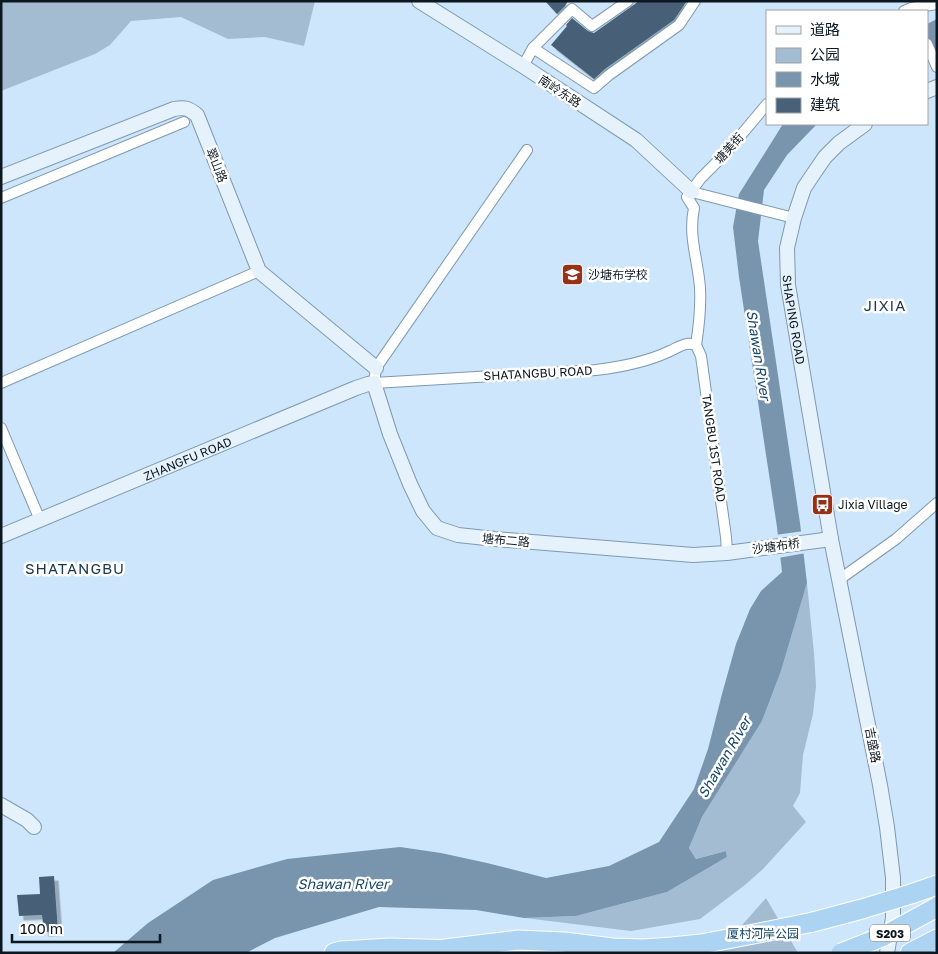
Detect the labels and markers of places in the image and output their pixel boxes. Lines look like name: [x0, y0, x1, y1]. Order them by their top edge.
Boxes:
school or university icon: 沙塘布学校: [560, 262, 584, 286]
place label: 沙塘布学校: [588, 267, 648, 282]
bus stop icon: Jixia Village: [810, 492, 834, 516]
place label: Jixia Village: [838, 497, 908, 512]

